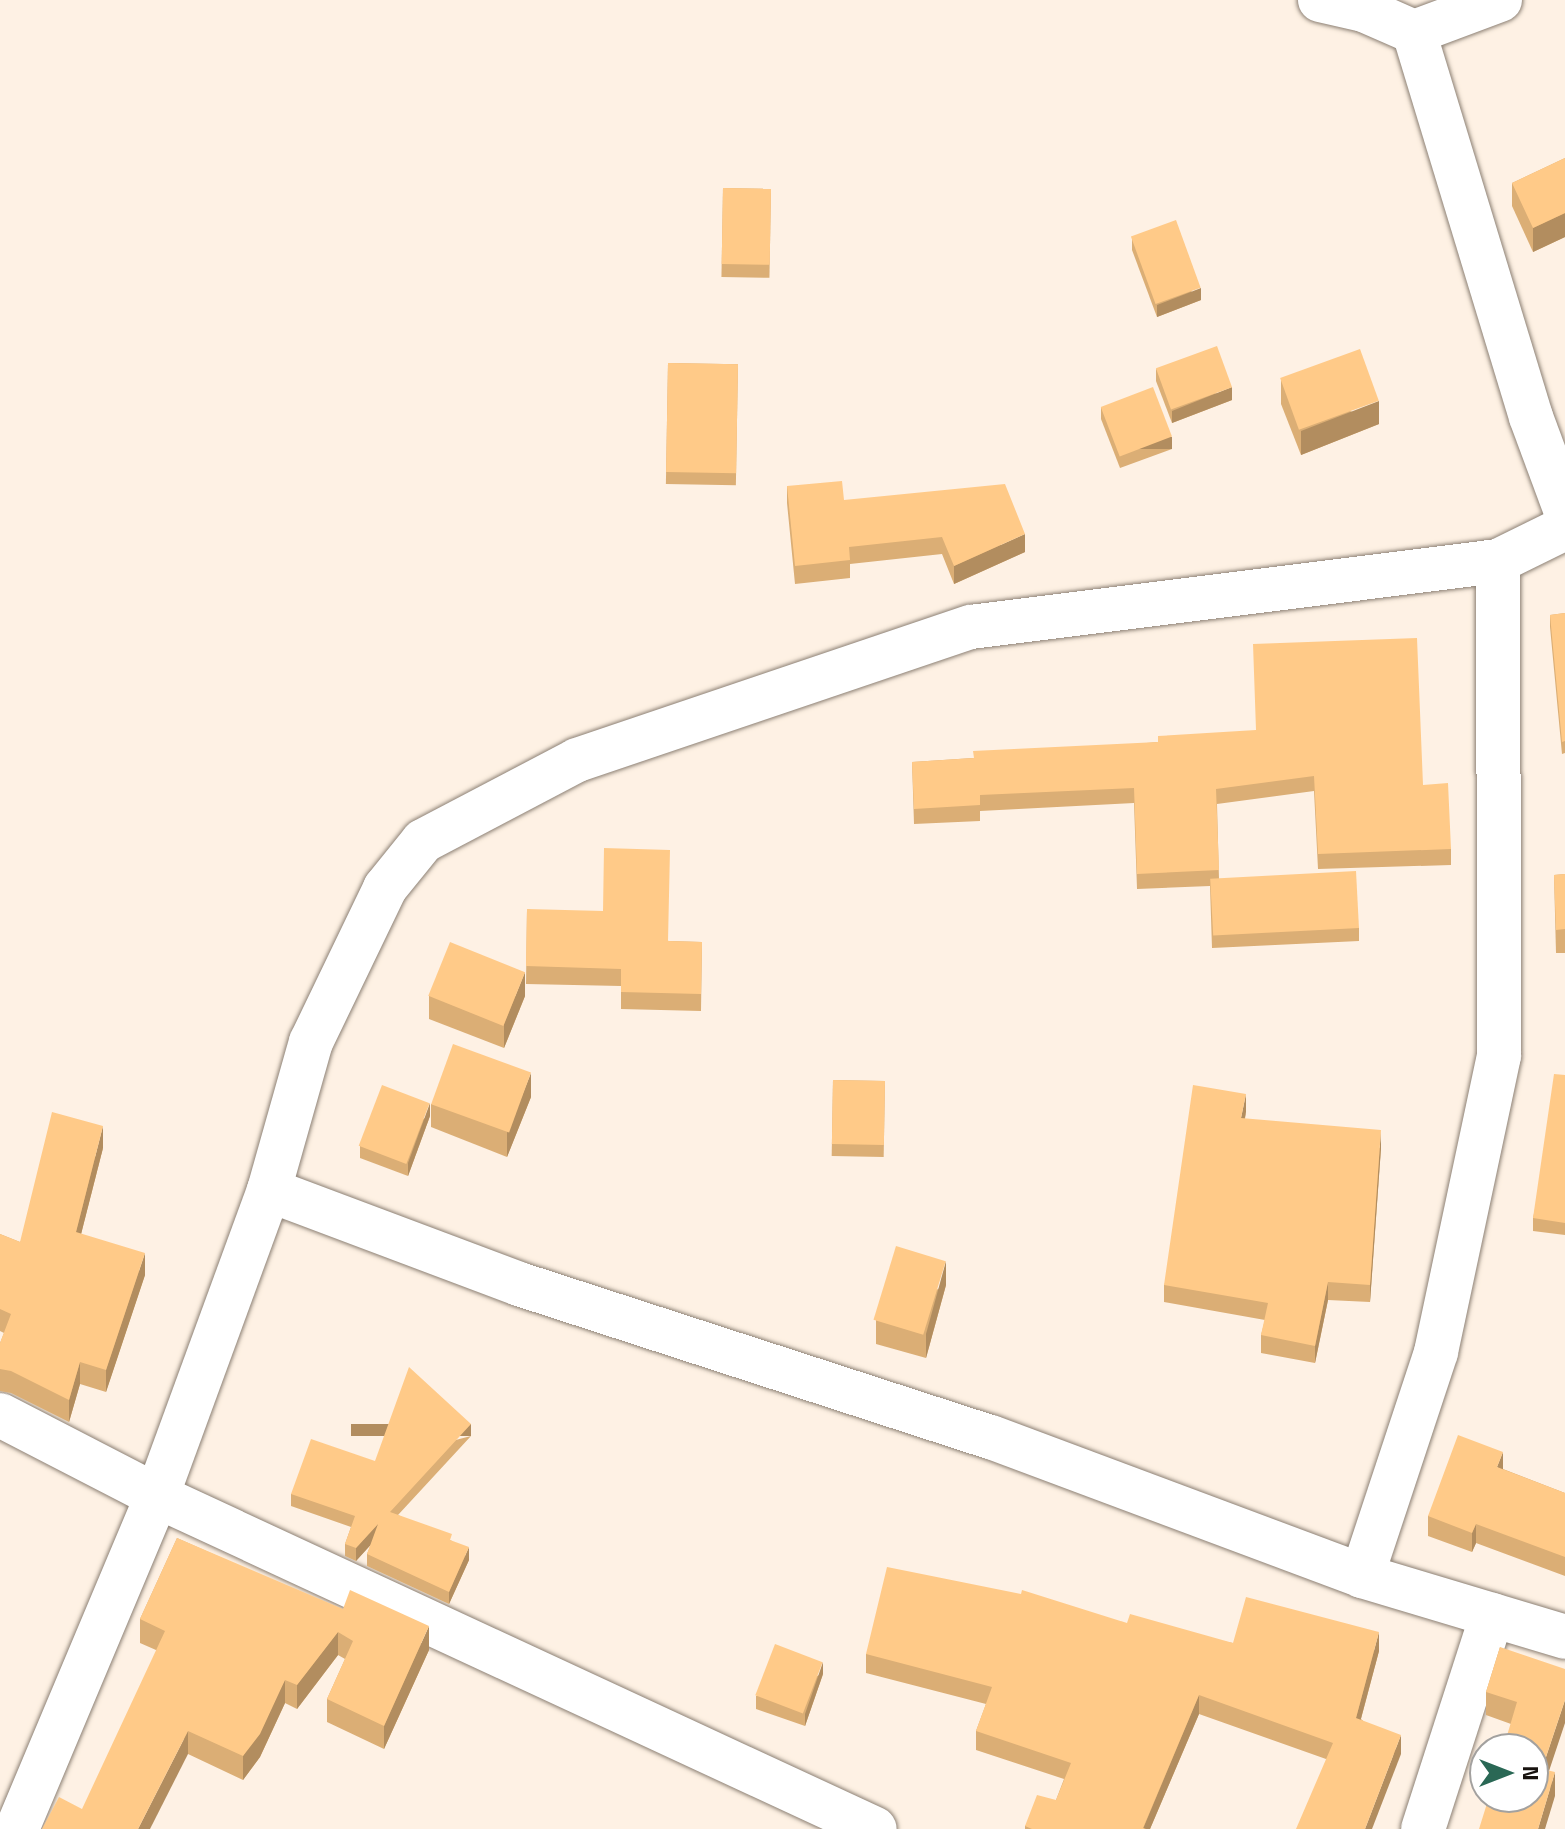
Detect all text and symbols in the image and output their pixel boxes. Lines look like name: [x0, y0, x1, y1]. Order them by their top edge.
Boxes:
north arrow: [1469, 1733, 1549, 1813]
text: N: [1514, 1765, 1548, 1781]

